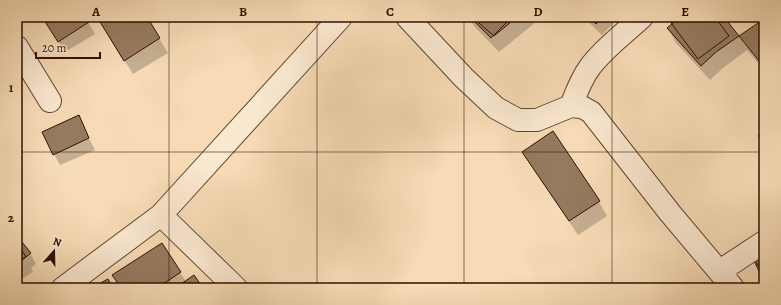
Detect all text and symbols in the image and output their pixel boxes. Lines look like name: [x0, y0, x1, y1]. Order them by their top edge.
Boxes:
text: A: [91, 3, 101, 20]
text: B: [239, 3, 247, 20]
text: C: [386, 3, 394, 20]
text: D: [533, 3, 543, 20]
text: E: [681, 3, 689, 20]
scale bar: [36, 34, 100, 60]
text: 20 m: [42, 40, 66, 56]
text: 1: [9, 79, 14, 96]
text: 2: [8, 209, 15, 226]
north arrow: [34, 231, 74, 271]
text: N: [51, 234, 64, 250]

